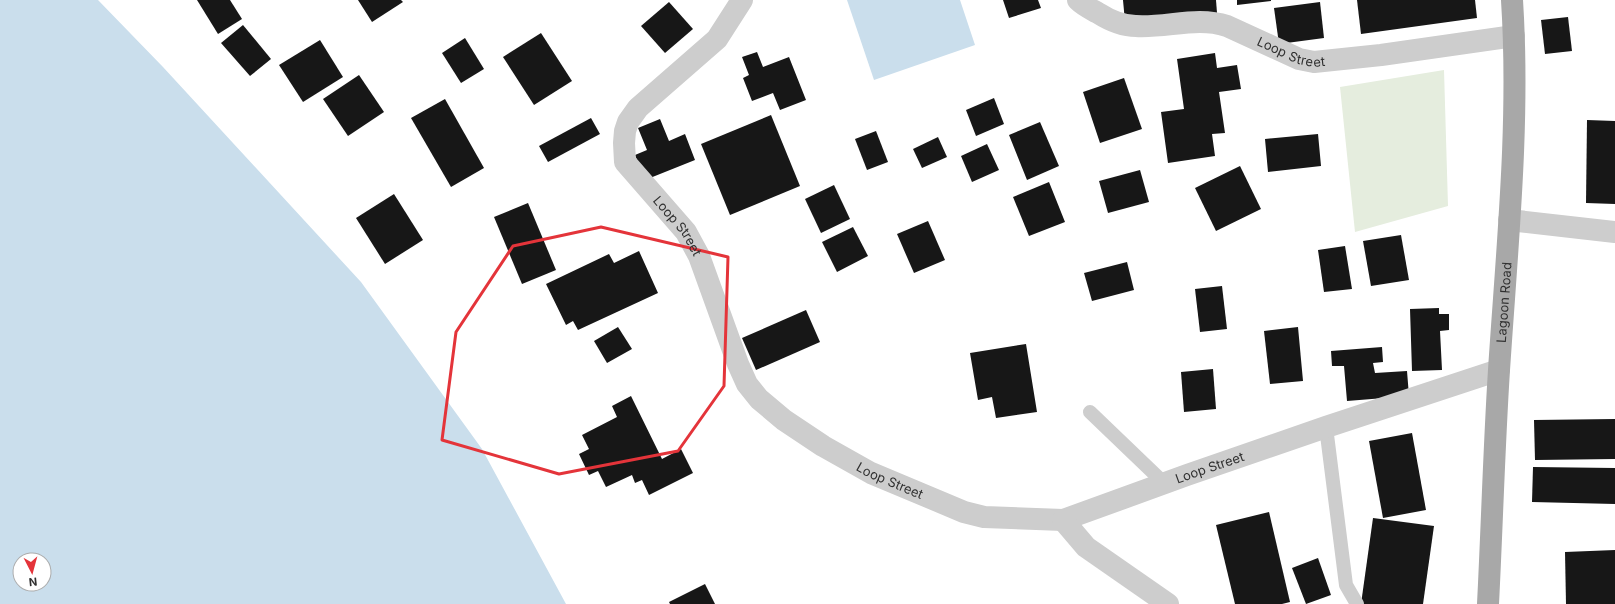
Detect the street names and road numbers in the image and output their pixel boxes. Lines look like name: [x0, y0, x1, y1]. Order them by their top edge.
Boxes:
street label: Loop Street: [1255, 33, 1326, 70]
street label: Loop Street: [650, 192, 705, 259]
street label: Lagoon Road: [1493, 261, 1515, 343]
street label: Loop Street: [1173, 448, 1246, 487]
street label: Loop Street: [854, 459, 926, 502]

